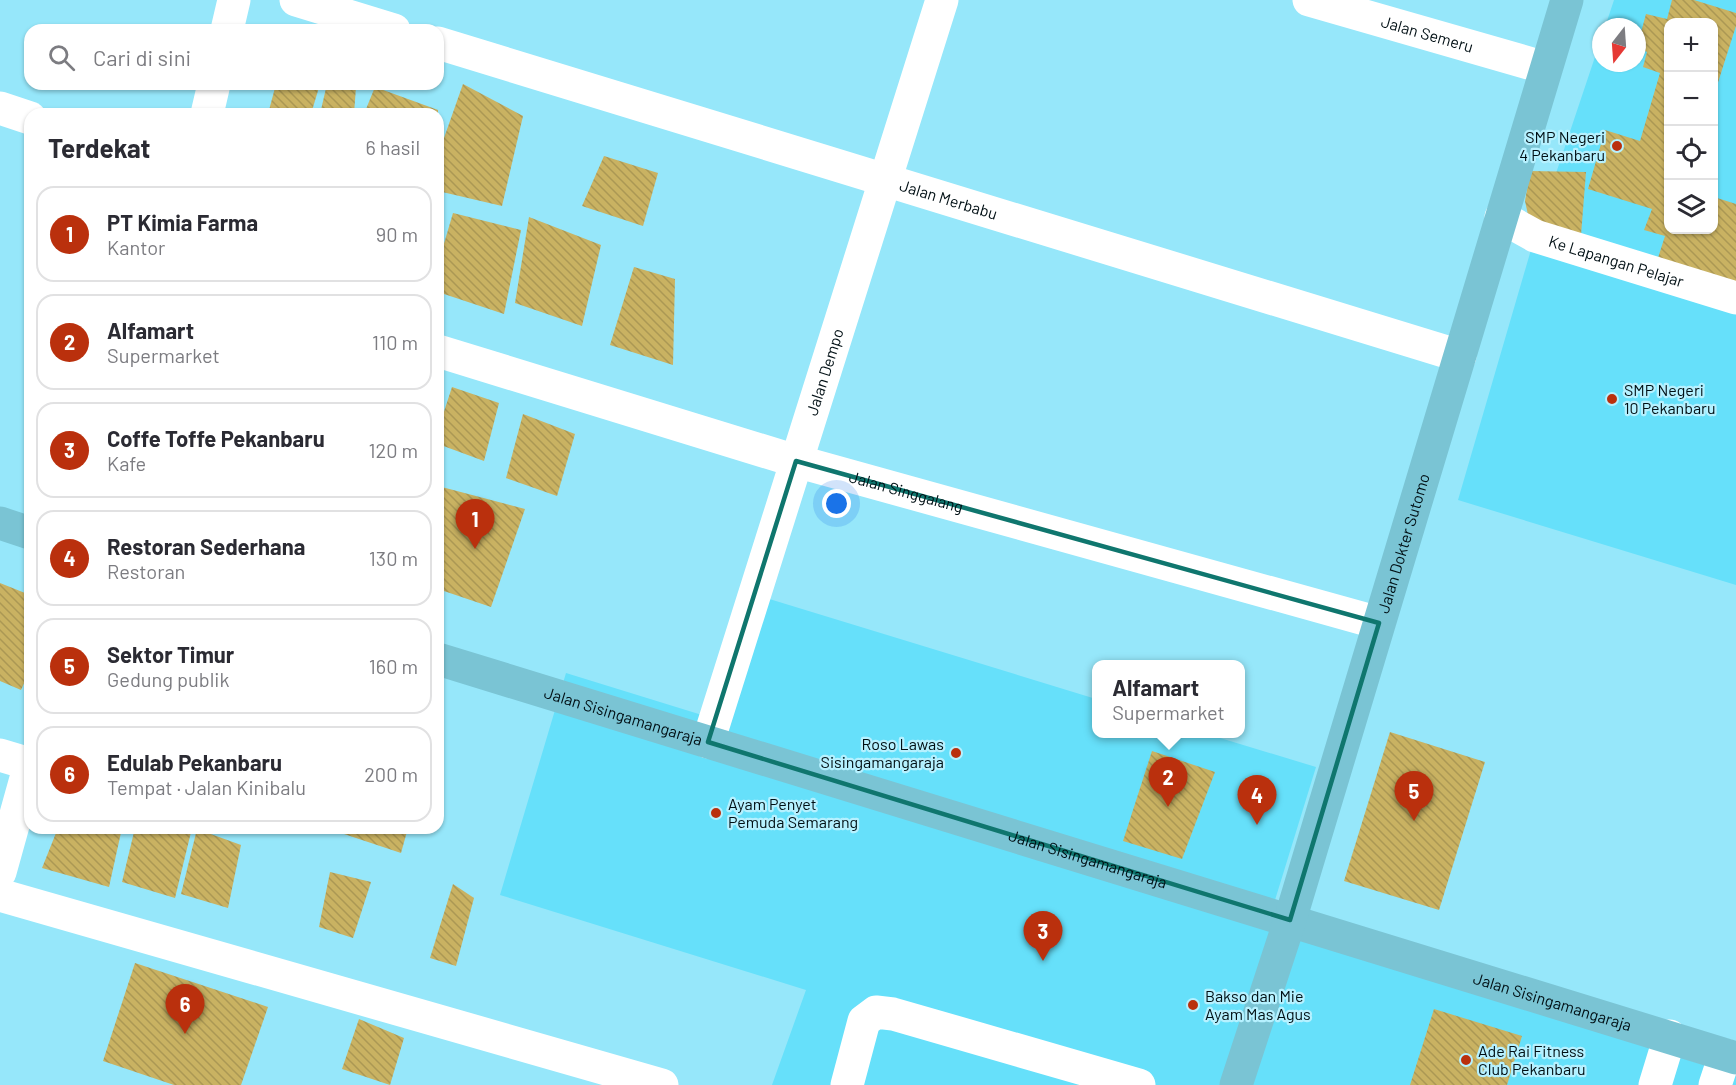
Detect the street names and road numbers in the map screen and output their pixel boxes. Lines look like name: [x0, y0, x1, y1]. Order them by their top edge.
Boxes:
street label: Jalan Semeru: [1379, 11, 1476, 56]
street label: Jalan Merbabu: [898, 175, 1000, 223]
street label: Ke Lapangan Pelajar: [1547, 231, 1686, 290]
street label: Jalan Dempo: [802, 326, 847, 418]
street label: Jalan Singgalang: [847, 466, 966, 516]
street label: Jalan Dokter Sutomo: [1373, 471, 1433, 615]
street label: Jalan Sisingamangaraja: [542, 682, 705, 749]
street label: Jalan Sisingamangaraja: [1007, 825, 1170, 892]
street label: Jalan Sisingamangaraja: [1471, 968, 1634, 1034]

